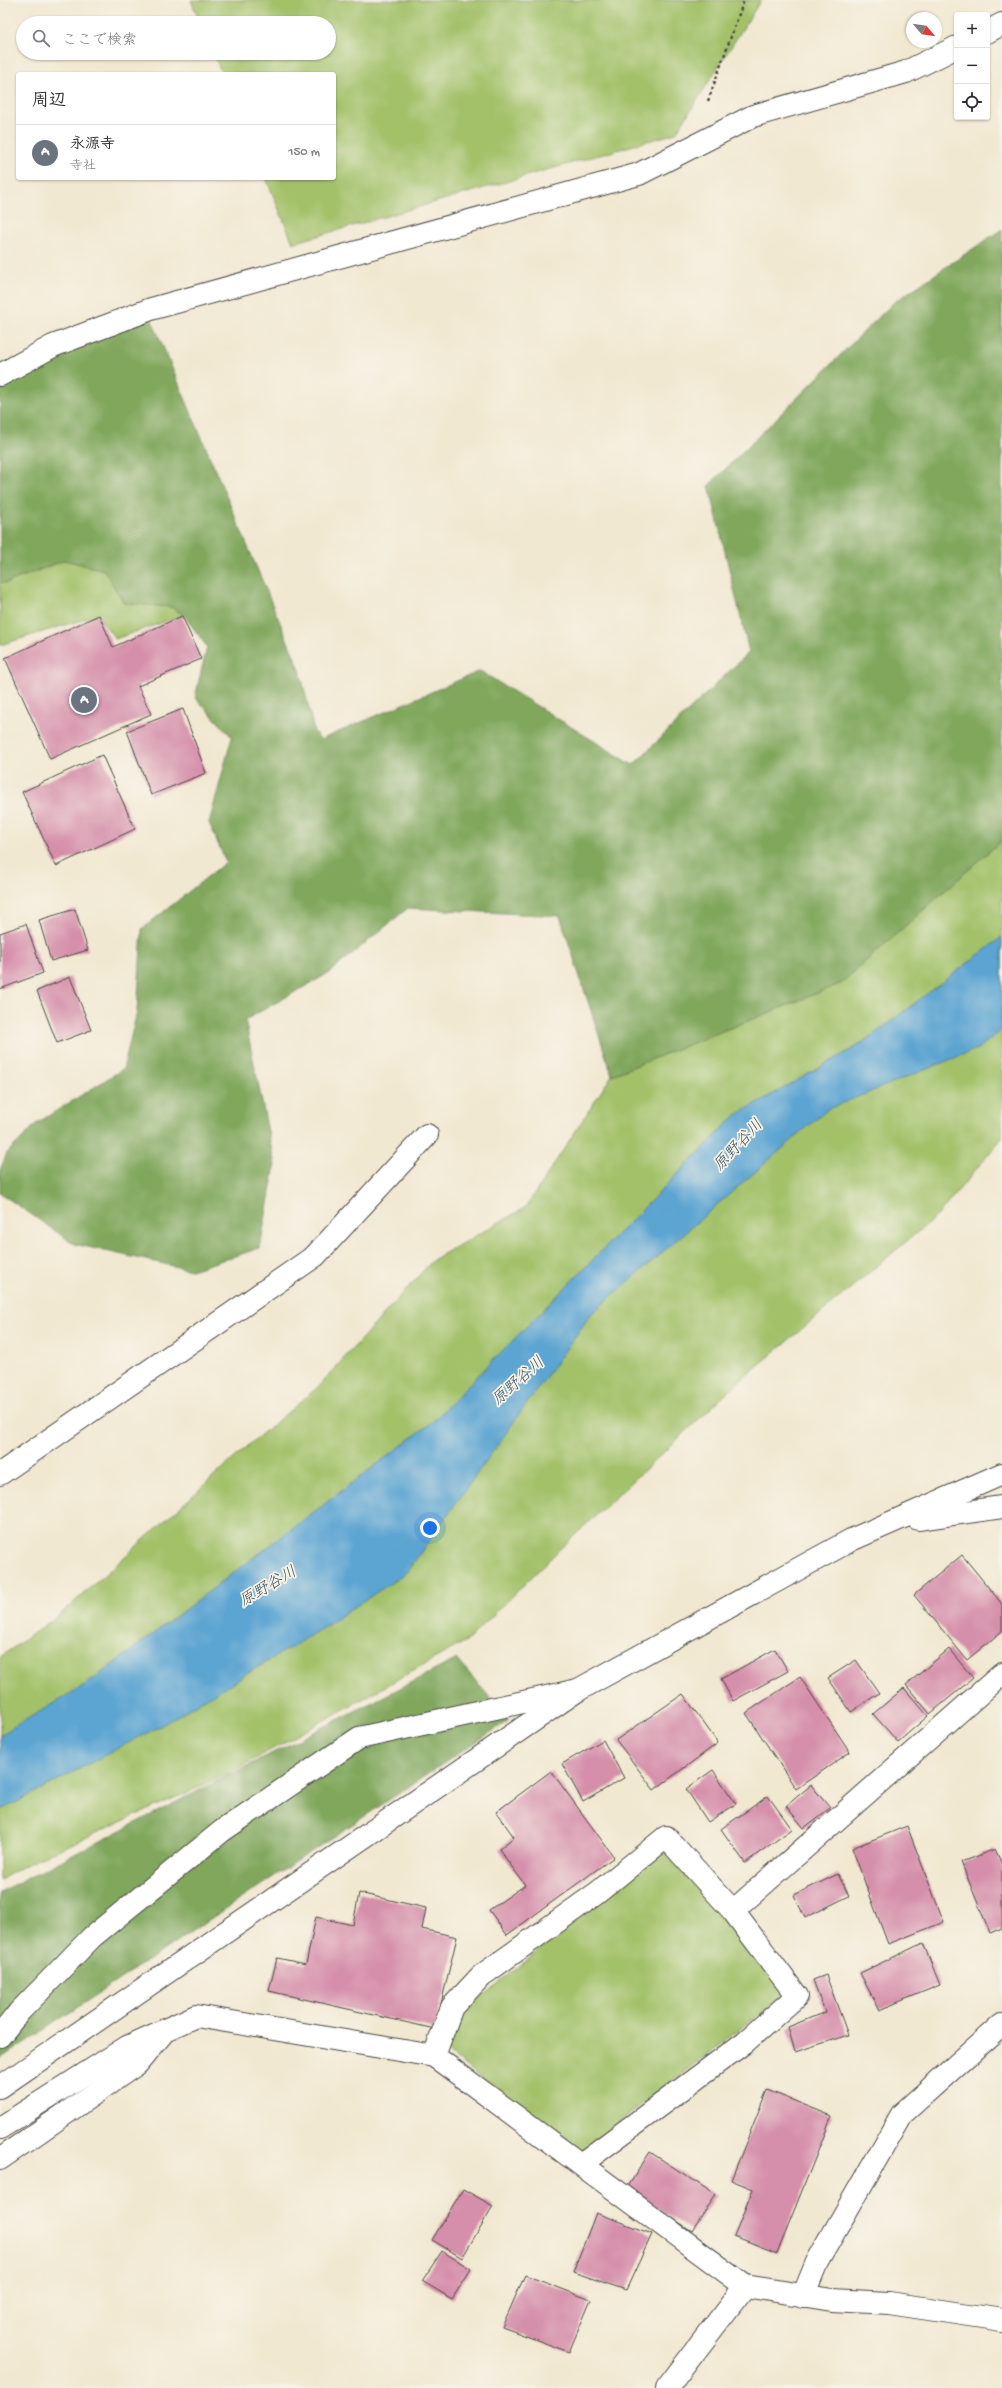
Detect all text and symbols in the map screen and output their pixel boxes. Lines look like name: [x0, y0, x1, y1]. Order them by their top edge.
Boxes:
north arrow: [906, 12, 942, 48]
map controls: [954, 12, 990, 120]
button: +: [954, 12, 990, 48]
search box: [16, 16, 336, 60]
icon: search: [30, 27, 52, 49]
text: ここで検索: [62, 32, 137, 50]
button: −: [954, 48, 990, 84]
button: locate: [954, 84, 990, 120]
text: 周辺: [32, 92, 66, 112]
text: 永源寺: [70, 136, 115, 154]
text: A: [41, 145, 49, 160]
text: 150 m: [288, 145, 320, 160]
text: 寺社: [70, 159, 96, 174]
pin: A: [71, 685, 97, 715]
water label: 原野谷川: [710, 1116, 768, 1176]
water label: 原野谷川: [489, 1353, 549, 1411]
your location: [420, 1518, 440, 1538]
water label: 原野谷川: [236, 1563, 301, 1613]

